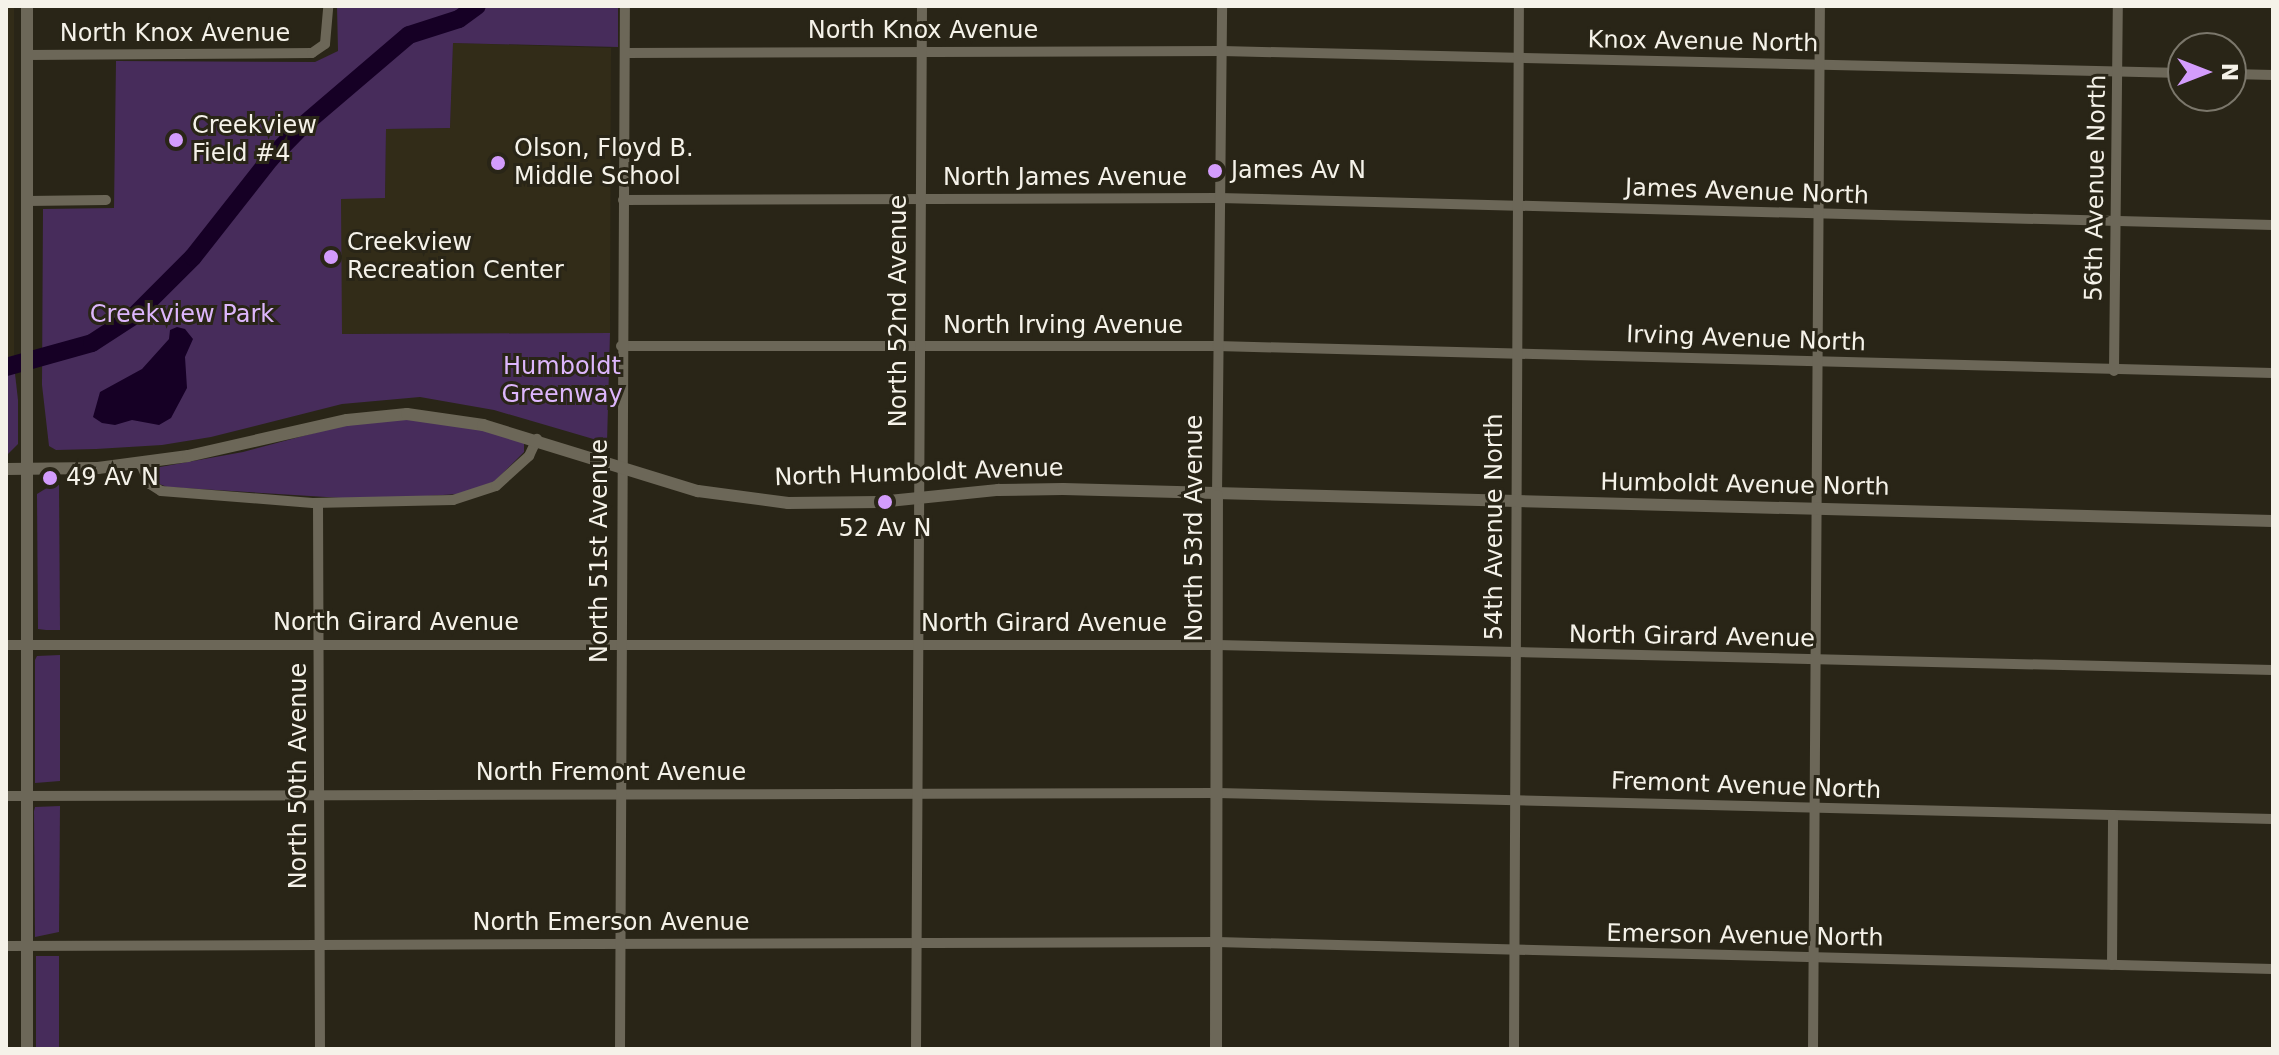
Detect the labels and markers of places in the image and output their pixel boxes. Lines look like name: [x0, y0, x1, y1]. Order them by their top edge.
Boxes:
place label: Creekview Field #4: [192, 112, 317, 168]
marker: Creekview Field #4: [167, 131, 185, 149]
place label: Olson, Floyd B. Middle School: [514, 135, 694, 191]
marker: Olson, Floyd B. Middle School: [489, 154, 507, 172]
place label: James Av N: [1231, 157, 1366, 185]
marker: James Av N: [1206, 162, 1224, 180]
place label: Creekview Recreation Center: [347, 229, 564, 285]
marker: Creekview Recreation Center: [322, 248, 340, 266]
place label: 49 Av N: [66, 464, 159, 492]
marker: 49 Av N: [41, 469, 59, 487]
marker: 52 Av N: [876, 493, 894, 511]
place label: 52 Av N: [839, 515, 931, 543]

